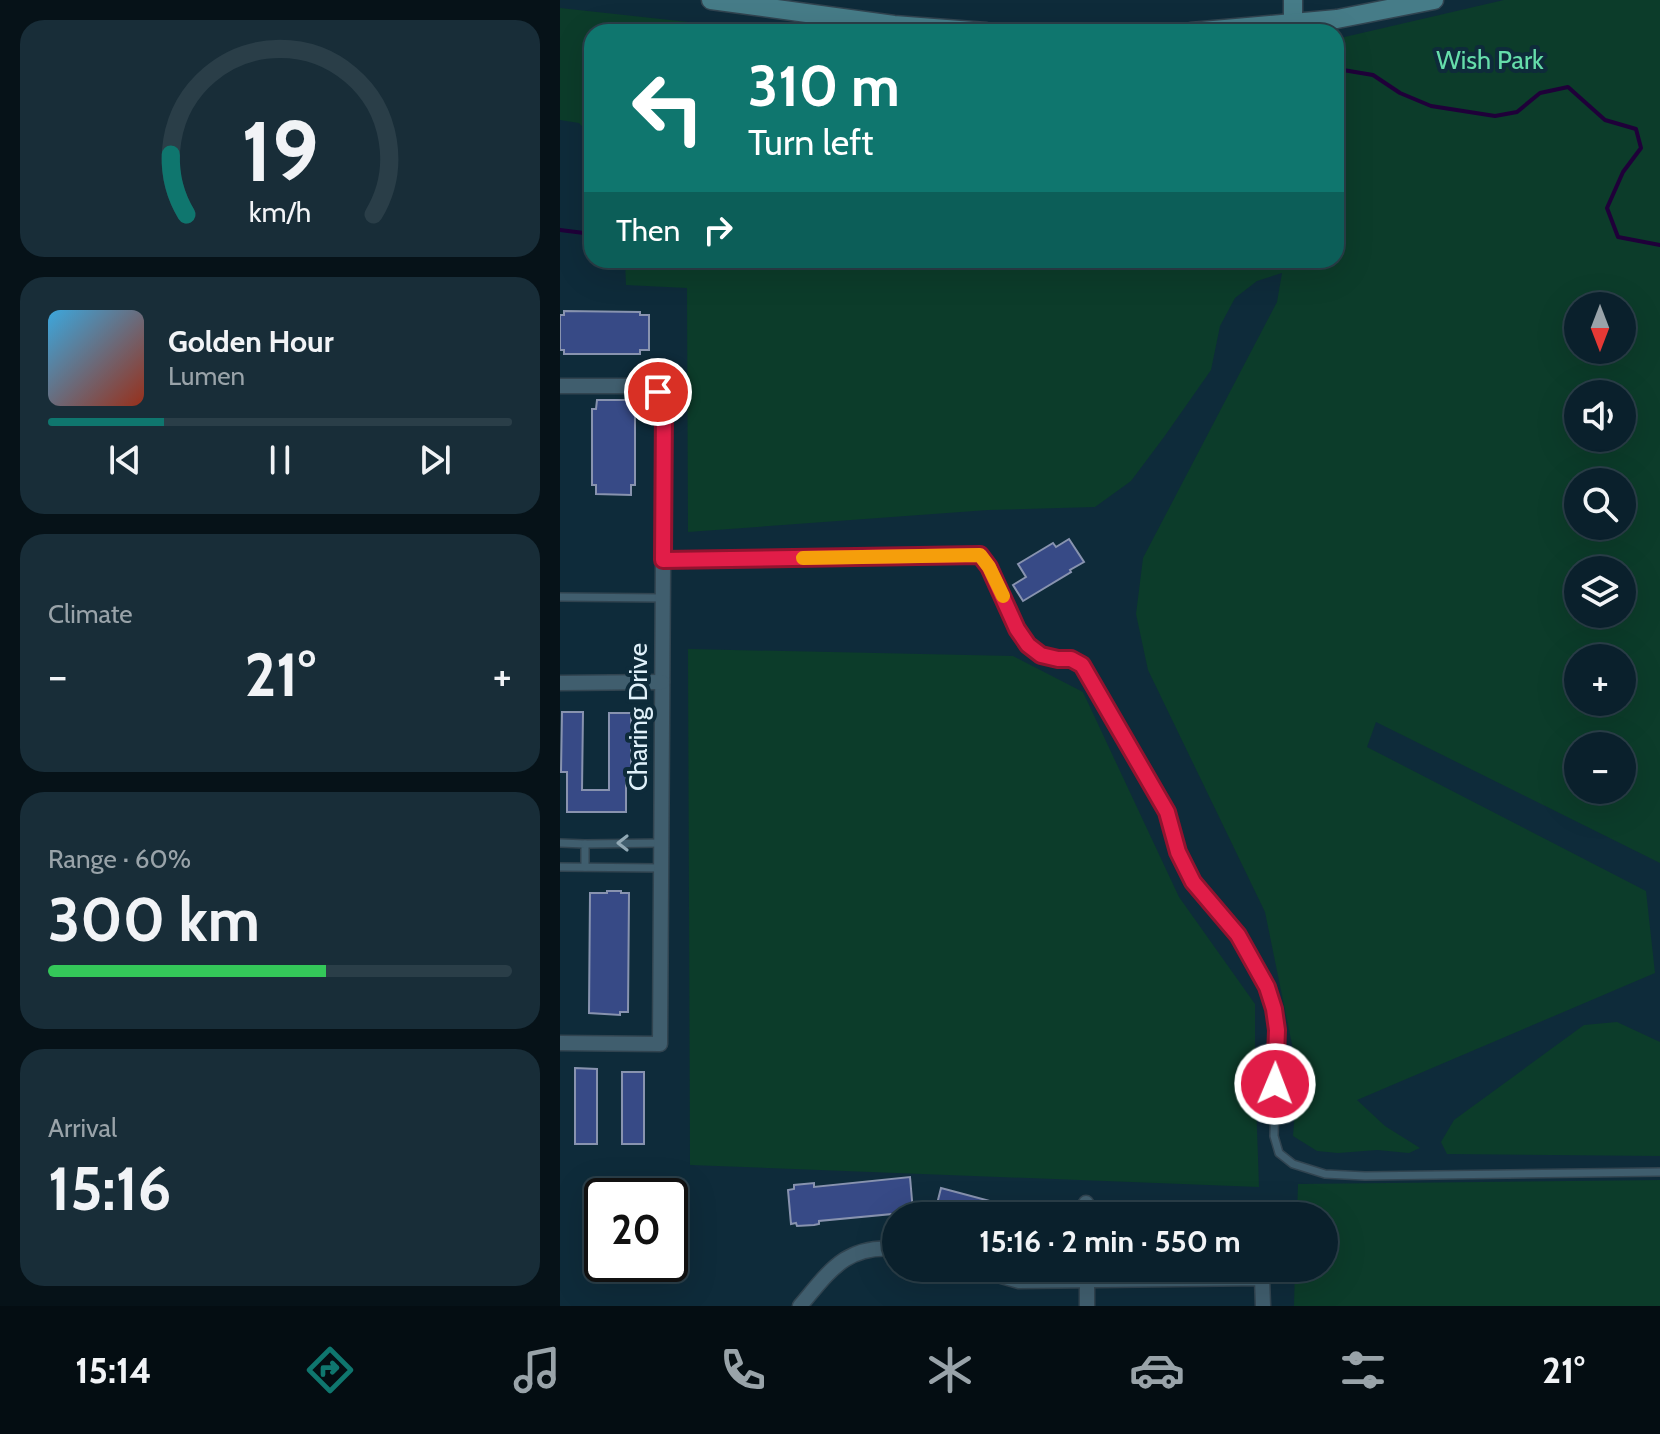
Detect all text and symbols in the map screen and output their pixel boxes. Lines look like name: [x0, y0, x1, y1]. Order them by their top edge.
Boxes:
park label: Wish Park: [1436, 44, 1544, 76]
text: 310 m: [748, 52, 900, 120]
icon: left: [616, 56, 720, 160]
text: 19: [241, 100, 319, 201]
text: Turn left: [748, 120, 873, 164]
text: km/h: [249, 194, 311, 229]
icon: right: [696, 208, 740, 252]
text: Then: [616, 212, 680, 249]
north arrow: [1564, 292, 1636, 364]
map controls: [1564, 292, 1636, 804]
text: Golden Hour: [168, 323, 334, 360]
pin: [624, 358, 692, 426]
text: Lumen: [168, 360, 245, 392]
icon: arrive: [636, 370, 680, 414]
button: sound: [1564, 380, 1636, 452]
icon: previous: [103, 438, 147, 482]
icon: pause: [258, 438, 302, 482]
icon: next: [413, 438, 457, 482]
button: search: [1564, 468, 1636, 540]
button: layers: [1564, 556, 1636, 628]
text: Climate: [48, 598, 133, 630]
text: 21°: [244, 638, 316, 711]
street label: Charing Drive: [622, 643, 654, 791]
button: +: [1564, 644, 1636, 716]
text: −: [48, 649, 67, 702]
text: +: [493, 649, 512, 702]
button: −: [1564, 732, 1636, 804]
one-way arrow: [616, 835, 629, 852]
text: Range · 60%: [48, 843, 191, 875]
text: 300 km: [48, 883, 260, 956]
position arrow: [1233, 1042, 1317, 1126]
text: Arrival: [48, 1112, 117, 1144]
text: 15:16: [48, 1152, 172, 1225]
speed limit sign: 20: [584, 1178, 688, 1282]
text: 15:16 · 2 min · 550 m: [979, 1223, 1241, 1260]
icon: directions: [302, 1342, 358, 1398]
icon: music: [509, 1342, 565, 1398]
icon: phone: [715, 1342, 771, 1398]
icon: climate: [922, 1342, 978, 1398]
icon: car: [1129, 1342, 1185, 1398]
icon: filters: [1335, 1342, 1391, 1398]
text: 15:14: [75, 1348, 152, 1392]
text: 21°: [1542, 1348, 1585, 1392]

